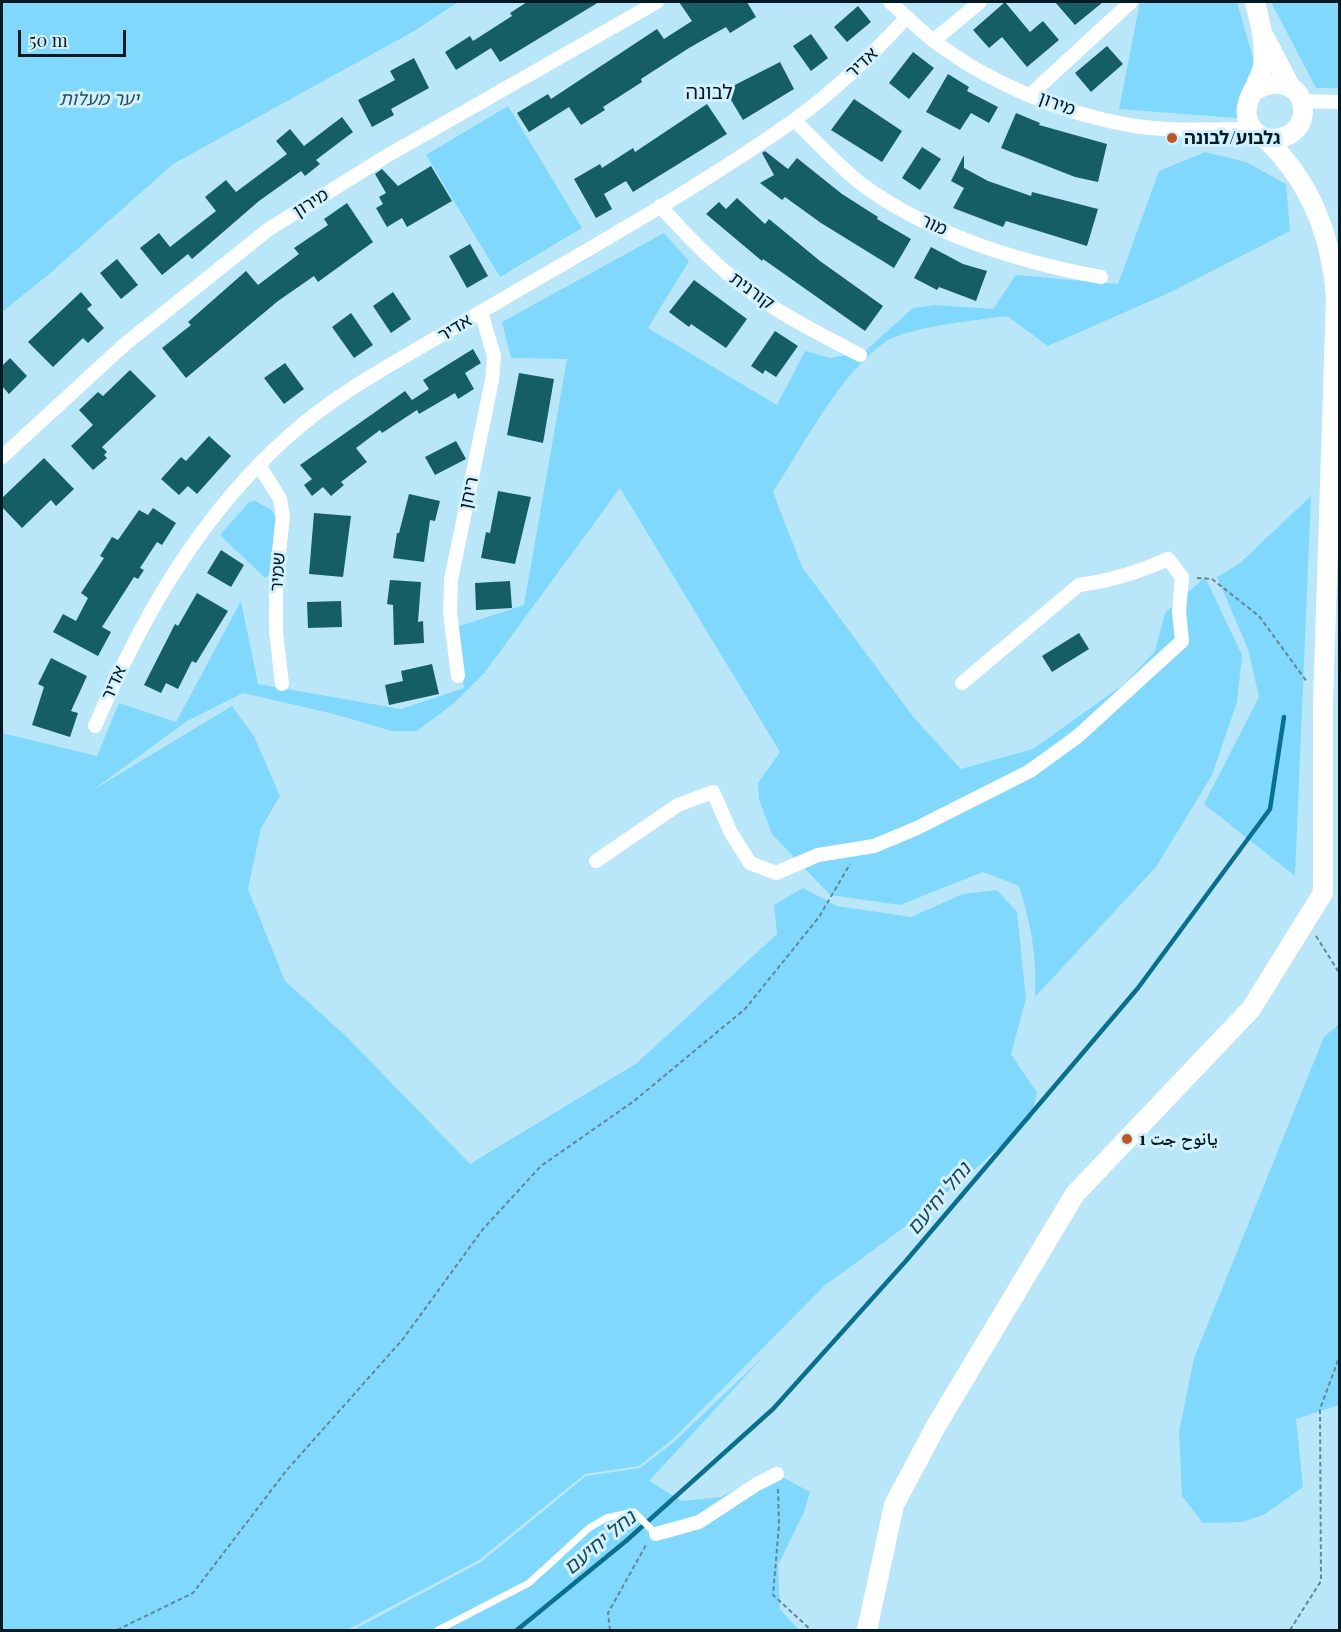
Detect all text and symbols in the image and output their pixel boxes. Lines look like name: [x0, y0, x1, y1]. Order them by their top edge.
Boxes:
scale bar: [21, 18, 129, 56]
text: 50 m: [29, 28, 68, 52]
street label: אדיר: [842, 43, 882, 83]
district label: לבונה: [685, 81, 733, 105]
street label: מירון: [1036, 87, 1078, 121]
park label: יער מעלות: [59, 88, 139, 110]
place label: גלבוע/לבונה: [1184, 127, 1280, 149]
marker: גלבוע/לבונה: [1165, 131, 1179, 145]
street label: מירון: [289, 184, 333, 222]
street label: מור: [917, 210, 951, 240]
street label: קורנית: [726, 268, 778, 314]
street label: אדיר: [434, 310, 476, 346]
street label: ריחן: [455, 475, 483, 511]
street label: שמיר: [266, 552, 290, 592]
street label: אדיר: [97, 662, 131, 704]
place label: يانوح جت 1: [1139, 1128, 1218, 1150]
marker: يانوح جت 1: [1120, 1132, 1134, 1146]
water label: נחל יחיעם: [902, 1158, 976, 1240]
water label: נחל יחיעם: [559, 1506, 641, 1580]

